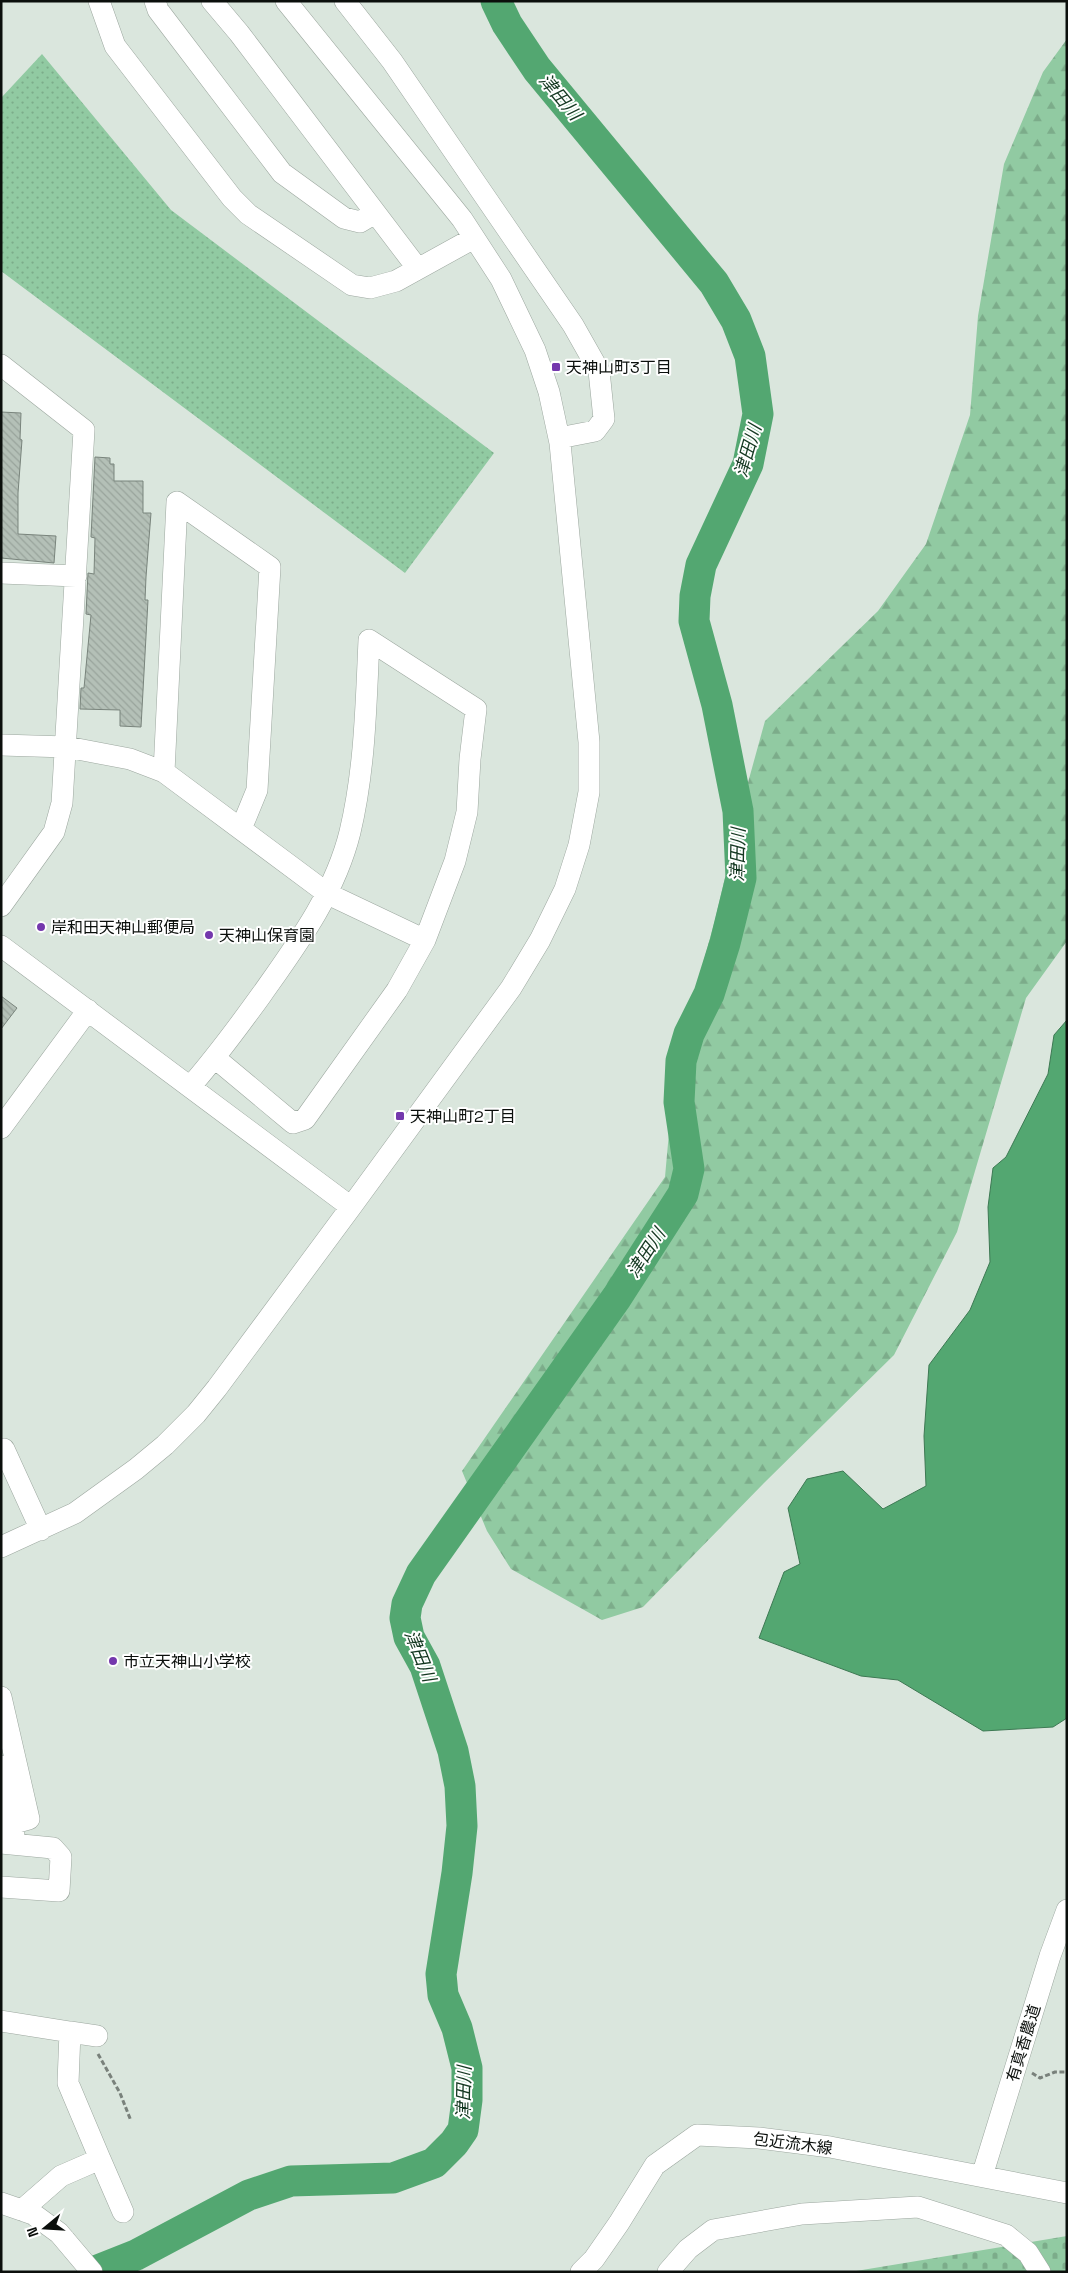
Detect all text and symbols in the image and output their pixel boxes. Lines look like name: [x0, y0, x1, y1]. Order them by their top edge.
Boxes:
water label: 津田川: [534, 69, 588, 126]
place label: 天神山町3丁目: [566, 357, 672, 378]
marker: 天神山町3丁目: [550, 361, 562, 373]
water label: 津田川: [729, 420, 767, 480]
water label: 津田川: [726, 826, 750, 882]
place label: 岸和田天神山郵便局: [51, 917, 195, 938]
marker: 岸和田天神山郵便局: [35, 921, 47, 933]
place label: 天神山保育園: [219, 925, 315, 946]
marker: 天神山保育園: [203, 929, 215, 941]
place label: 天神山町2丁目: [410, 1106, 516, 1127]
marker: 天神山町2丁目: [394, 1110, 406, 1122]
water label: 津田川: [621, 1222, 671, 1282]
water label: 津田川: [400, 1626, 442, 1687]
place label: 市立天神山小学校: [123, 1651, 251, 1672]
marker: 市立天神山小学校: [107, 1655, 119, 1667]
street label: 有真香農道: [1002, 2002, 1045, 2084]
water label: 津田川: [452, 2064, 476, 2120]
street label: 包近流木線: [752, 2128, 834, 2159]
north arrow: [20, 2203, 70, 2253]
text: N: [23, 2225, 43, 2239]

